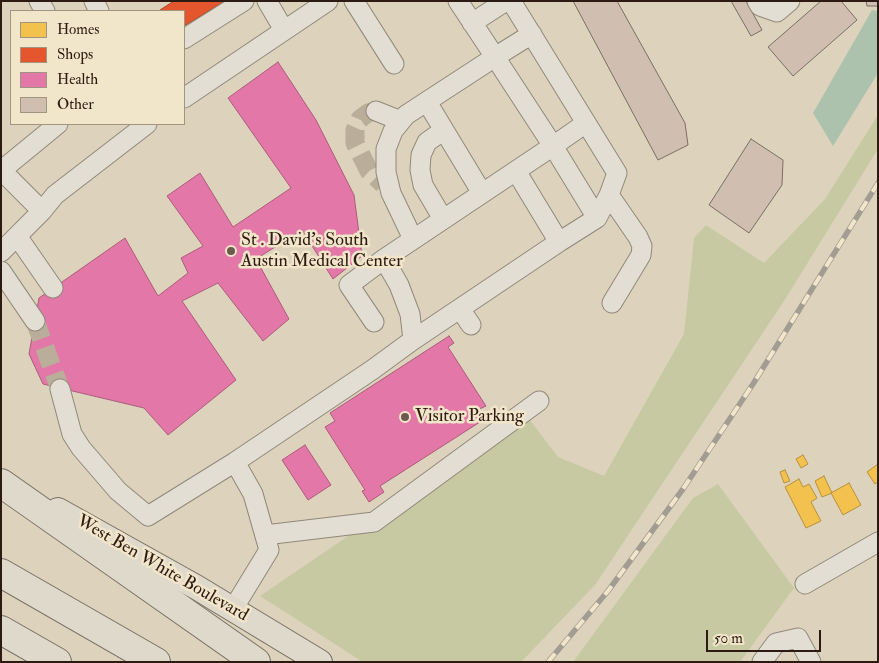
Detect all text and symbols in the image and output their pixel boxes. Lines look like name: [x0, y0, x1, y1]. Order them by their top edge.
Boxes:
legend: [10, 10, 185, 125]
text: Homes: [57, 20, 99, 39]
text: Shops: [57, 45, 93, 64]
text: Health: [57, 70, 98, 89]
text: Other: [57, 95, 94, 114]
place label: St . David's South Austin Medical Center: [241, 230, 403, 272]
marker: St . David's South Austin Medical Center: [225, 245, 237, 257]
place label: Visitor Parking: [415, 406, 524, 428]
marker: Visitor Parking: [399, 411, 411, 423]
street label: West Ben White Boulevard: [72, 511, 252, 627]
scale bar: [709, 620, 824, 652]
text: 50 m: [714, 629, 743, 648]

